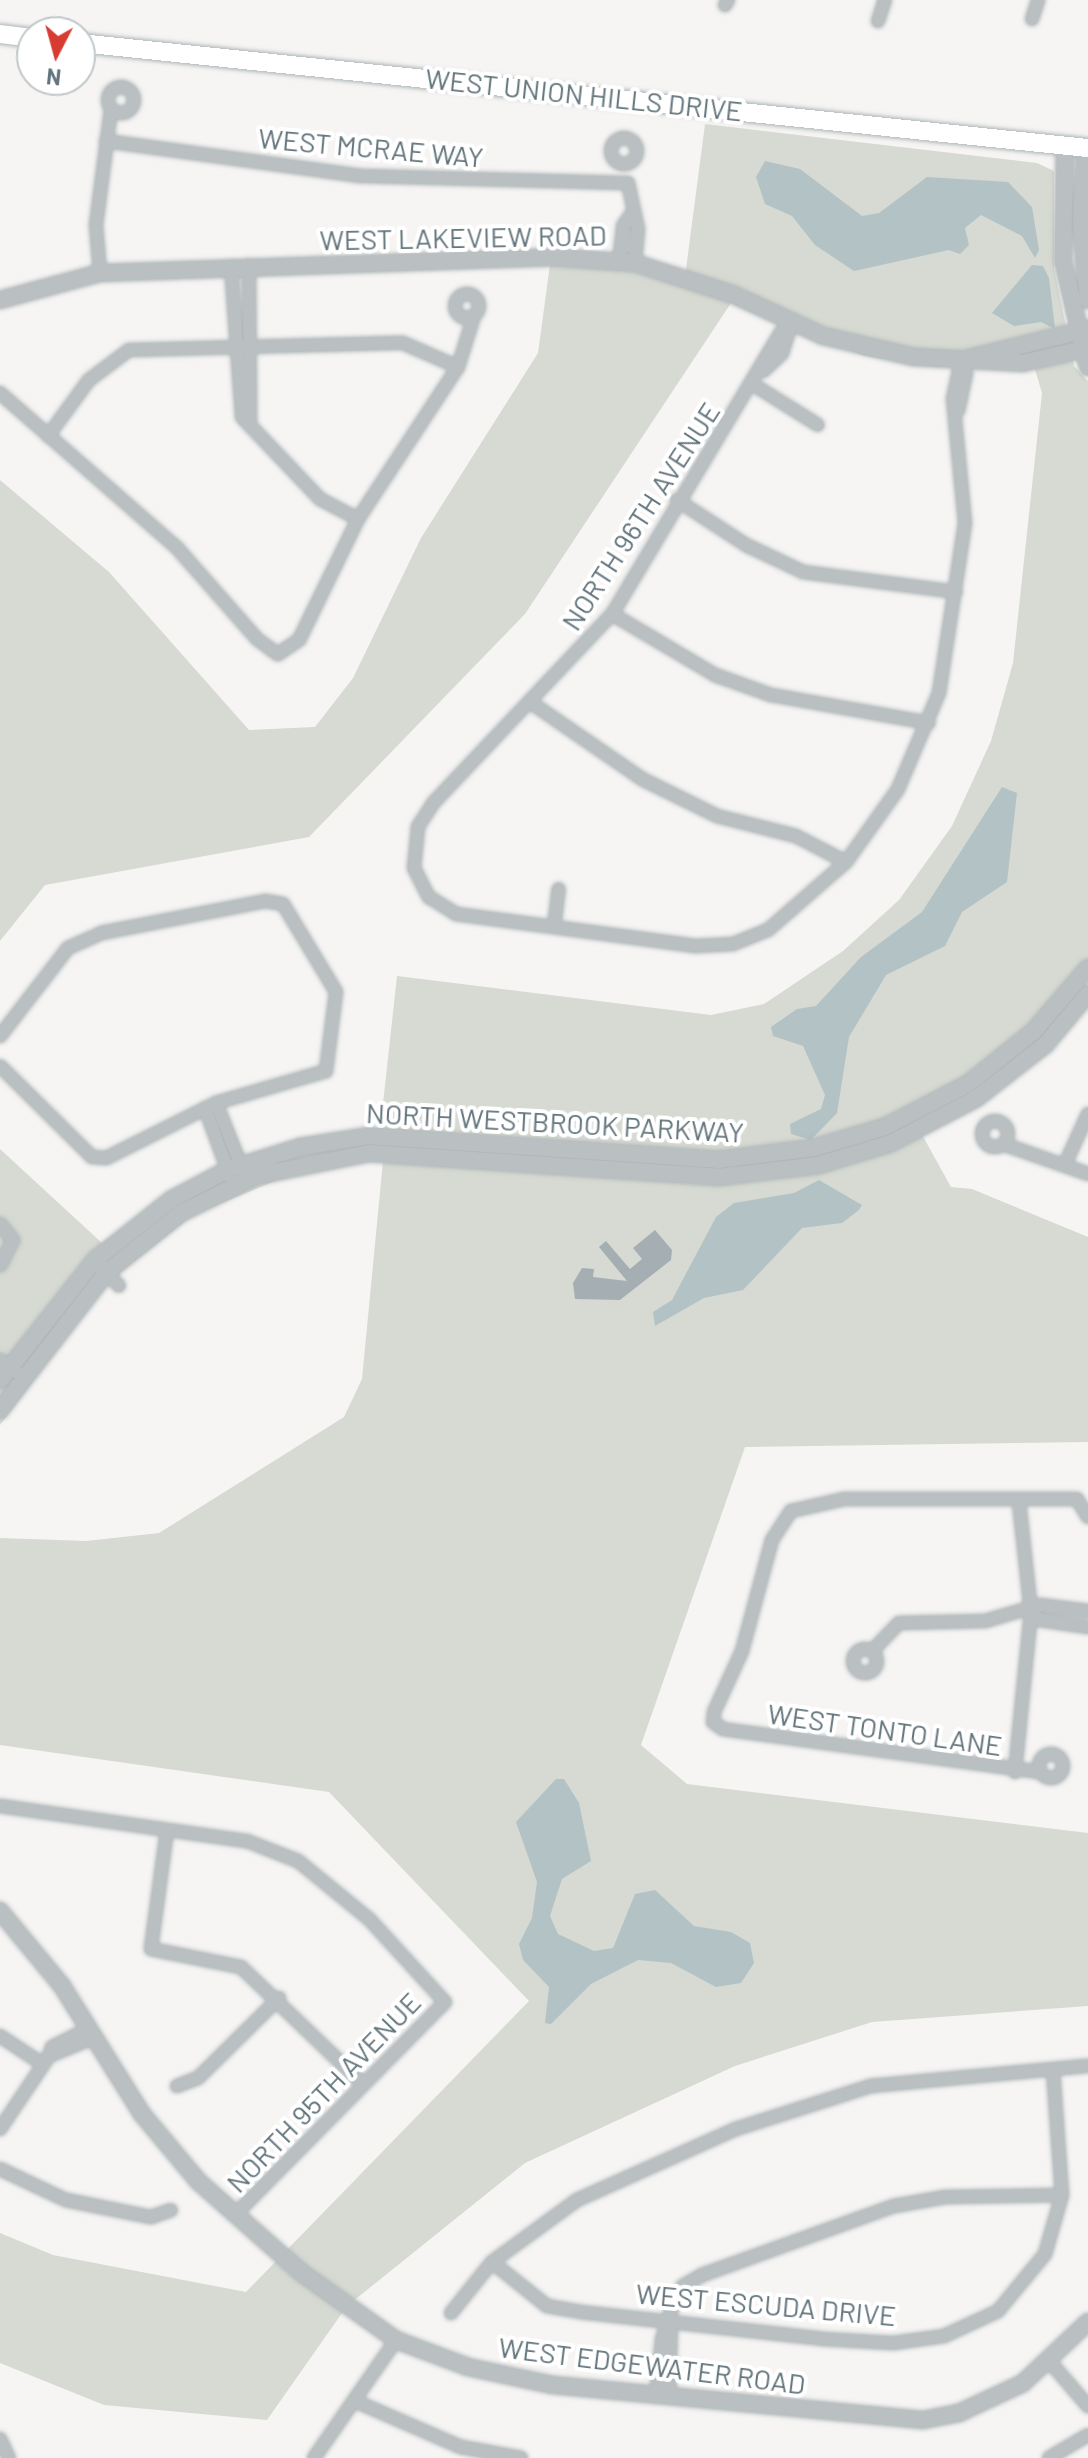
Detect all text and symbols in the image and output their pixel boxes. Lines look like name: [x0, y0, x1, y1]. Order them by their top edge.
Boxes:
north arrow: [16, 16, 96, 96]
street label: WEST UNION HILLS DRIVE: [424, 61, 744, 127]
text: N: [45, 64, 62, 92]
street label: WEST MCRAE WAY: [257, 120, 485, 174]
street label: WEST LAKEVIEW ROAD: [319, 218, 607, 256]
street label: NORTH 96TH AVENUE: [554, 396, 726, 636]
street label: NORTH WESTBROOK PARKWAY: [365, 1095, 745, 1149]
street label: WEST TONTO LANE: [766, 1696, 1004, 1762]
street label: NORTH 95TH AVENUE: [219, 1985, 427, 2199]
street label: WEST ESCUDA DRIVE: [635, 2276, 897, 2332]
street label: WEST EDGEWATER ROAD: [497, 2330, 807, 2400]

